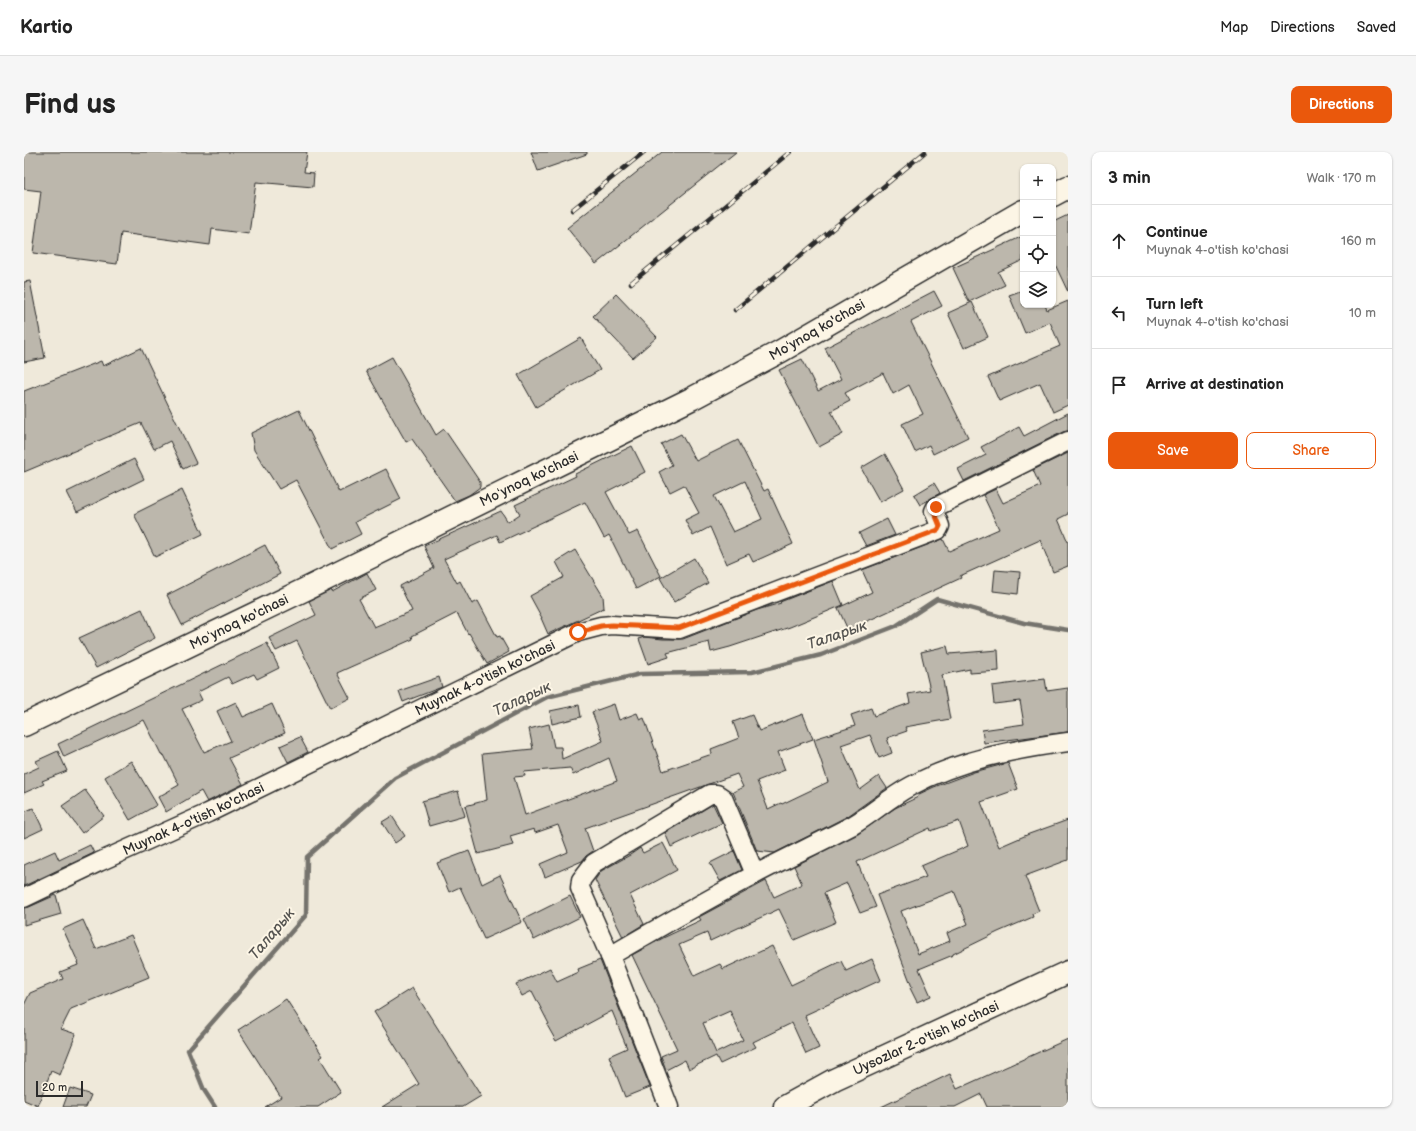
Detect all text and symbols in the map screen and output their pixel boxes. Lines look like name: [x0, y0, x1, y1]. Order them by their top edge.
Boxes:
text: Kartio: [20, 16, 73, 39]
text: Map: [1220, 19, 1248, 36]
text: Directions: [1270, 19, 1335, 36]
text: Saved: [1357, 19, 1396, 36]
button: Directions: [1291, 86, 1392, 123]
text: Find us: [24, 88, 116, 121]
map controls: [1020, 164, 1056, 308]
button: +: [1020, 164, 1056, 200]
text: 3 min: [1108, 168, 1151, 188]
text: Walk · 170 m: [1306, 170, 1376, 186]
button: −: [1020, 200, 1056, 236]
text: Continue: [1146, 223, 1208, 242]
icon: ahead: [1108, 230, 1130, 252]
text: 160 m: [1341, 233, 1376, 249]
button: locate: [1020, 236, 1056, 272]
text: Muynak 4-o'tish ko'chasi: [1146, 242, 1289, 258]
button: layers: [1020, 272, 1056, 308]
text: Turn left: [1146, 295, 1203, 314]
street label: Moʻynoq ko'chasi: [766, 296, 868, 364]
icon: left: [1108, 302, 1130, 324]
text: 10 m: [1349, 305, 1376, 321]
text: Muynak 4-o'tish ko'chasi: [1146, 314, 1289, 330]
icon: arrive: [1108, 374, 1130, 396]
text: Arrive at destination: [1146, 375, 1284, 394]
button: Save: [1108, 432, 1238, 469]
button: Share: [1246, 432, 1376, 469]
street label: Moʻynoq ko'chasi: [477, 448, 581, 510]
route end: [927, 498, 945, 516]
street label: Moʻynoq ko'chasi: [187, 591, 291, 653]
water label: Таларык: [804, 616, 870, 654]
route start: [569, 623, 587, 641]
street label: Muynak 4-o'tish ko'chasi: [412, 636, 558, 719]
water label: Таларык: [490, 677, 555, 721]
street label: Muynak 4-o'tish ko'chasi: [120, 778, 267, 859]
water label: Таларык: [245, 903, 300, 964]
street label: Uysozlar 2-o'tish ko'chasi: [850, 997, 1001, 1079]
scale bar: [36, 1079, 83, 1098]
text: 20 m: [42, 1081, 67, 1094]

